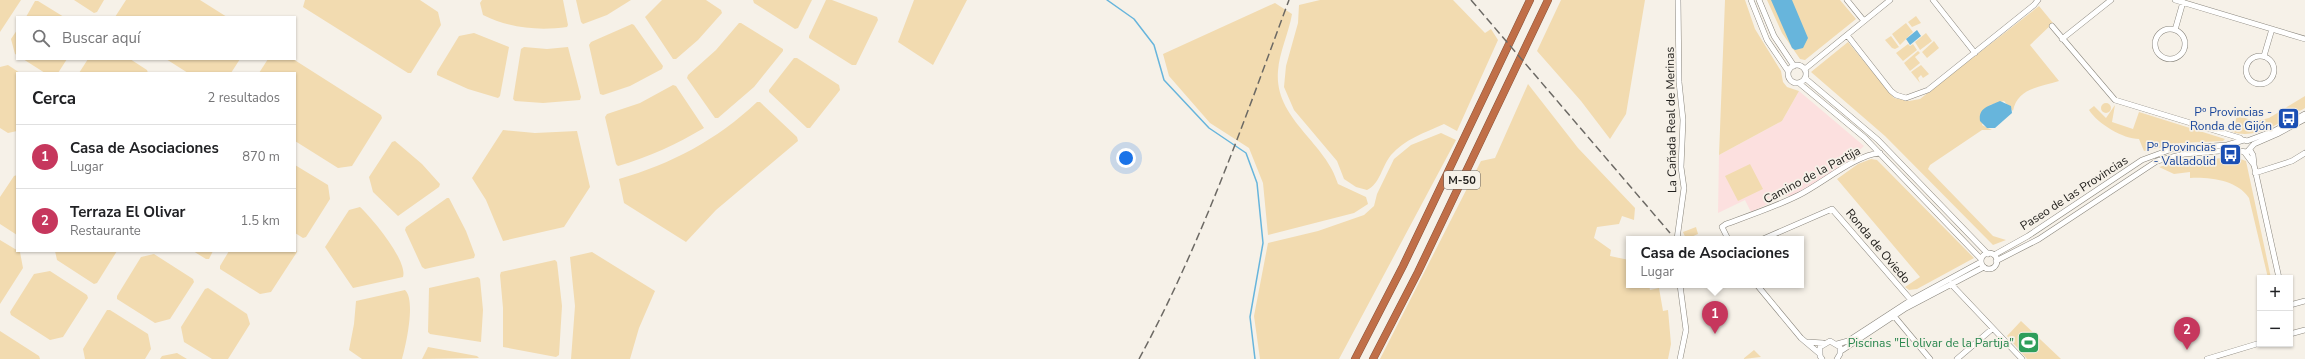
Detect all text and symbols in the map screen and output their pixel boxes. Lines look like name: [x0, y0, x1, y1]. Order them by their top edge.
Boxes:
search box: [16, 16, 296, 60]
icon: search: [30, 27, 52, 49]
text: Buscar aquí: [62, 28, 140, 48]
street label: La Cañada Real de Merinas: [1662, 47, 1680, 193]
text: Cerca: [32, 87, 76, 110]
text: 2 resultados: [208, 89, 280, 107]
place label: Pº Provincias - Ronda de Gijón: [2190, 104, 2272, 134]
bus stop icon: Pº Provincias - Ronda de Gijón: [2275, 106, 2301, 132]
text: Casa de Asociaciones: [70, 138, 219, 158]
place label: Pº Provincias - Valladolid: [2146, 139, 2216, 169]
bus stop icon: Pº Provincias - Valladolid: [2218, 141, 2244, 167]
street label: Camino de la Partija: [1761, 143, 1863, 207]
text: 1: [41, 148, 49, 166]
text: 870 m: [242, 148, 280, 166]
your location: [1116, 148, 1136, 168]
street label: Paseo de las Provincias: [2017, 152, 2131, 234]
text: Lugar: [70, 158, 103, 176]
road number: M-50: [1444, 171, 1480, 189]
text: Terraza El Olivar: [70, 202, 185, 222]
street label: Ronda de Oviedo: [1842, 205, 1914, 287]
text: 2: [41, 212, 49, 230]
text: 1.5 km: [240, 212, 280, 230]
text: Restaurante: [70, 222, 141, 240]
popup: [1626, 236, 1804, 288]
text: Casa de Asociaciones: [1641, 243, 1789, 263]
text: Lugar: [1641, 263, 1674, 281]
map controls: [2257, 275, 2293, 347]
button: +: [2257, 275, 2293, 311]
pin: 1: [1702, 301, 1728, 334]
button: −: [2257, 311, 2293, 347]
pin: 2: [2174, 317, 2200, 350]
sports icon: Piscinas "El olivar de la Partija": [2016, 330, 2042, 356]
place label: Piscinas "El olivar de la Partija": [1848, 335, 2014, 351]

